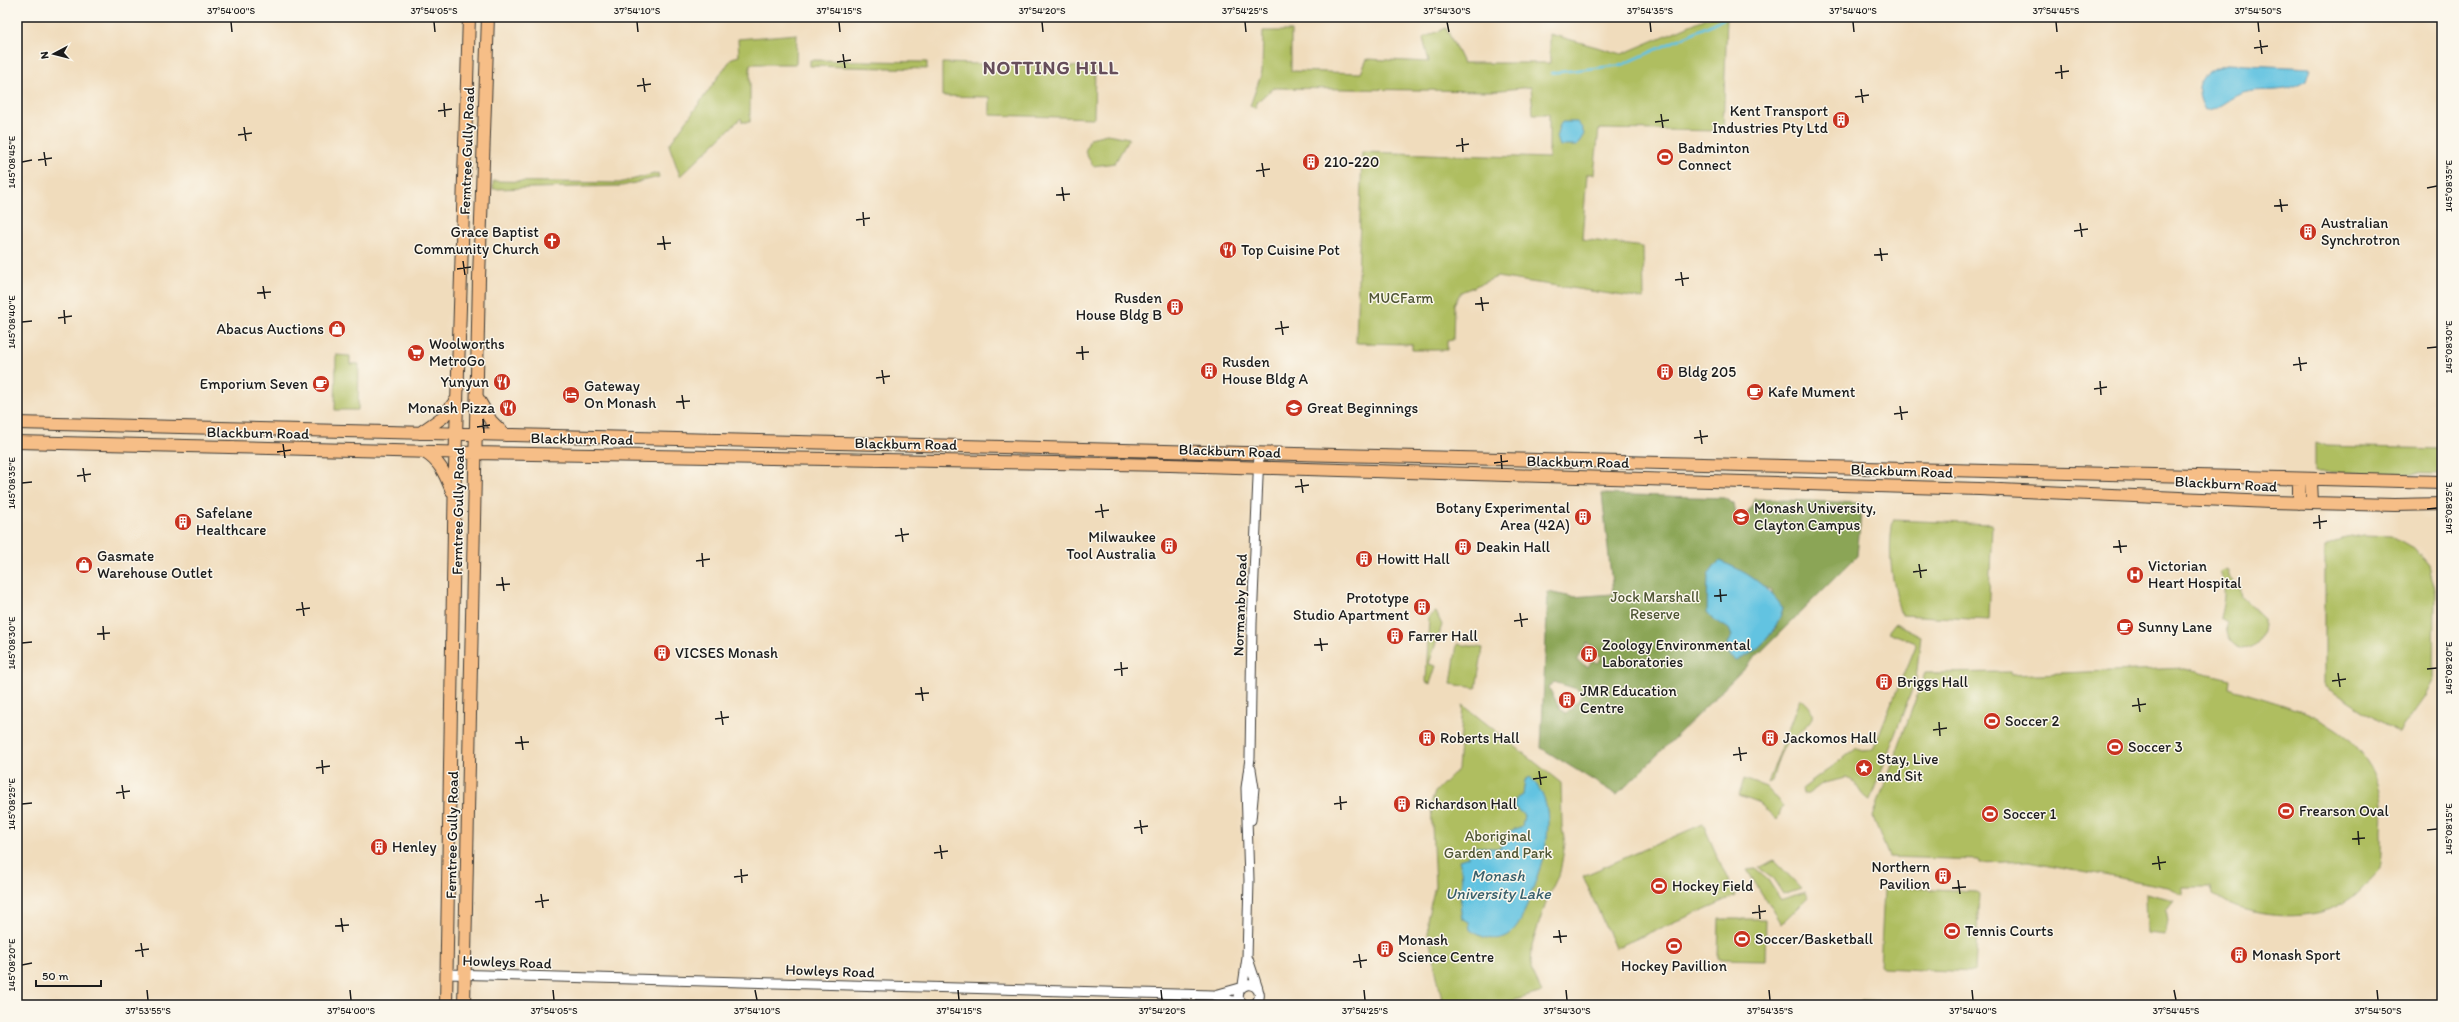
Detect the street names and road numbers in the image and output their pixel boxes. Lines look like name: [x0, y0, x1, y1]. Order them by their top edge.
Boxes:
street label: Ferntree Gully Road: [456, 87, 478, 215]
street label: Blackburn Road: [207, 423, 310, 443]
street label: Blackburn Road: [531, 429, 634, 449]
street label: Blackburn Road: [855, 434, 958, 454]
street label: Blackburn Road: [1178, 440, 1282, 462]
street label: Ferntree Gully Road: [448, 447, 468, 575]
street label: Blackburn Road: [1527, 452, 1630, 472]
street label: Blackburn Road: [1850, 460, 1954, 482]
street label: Blackburn Road: [2174, 472, 2278, 496]
street label: Normanby Road: [1229, 553, 1251, 657]
street label: Ferntree Gully Road: [442, 771, 462, 899]
street label: Howleys Road: [462, 951, 552, 973]
street label: Howleys Road: [785, 960, 875, 982]

